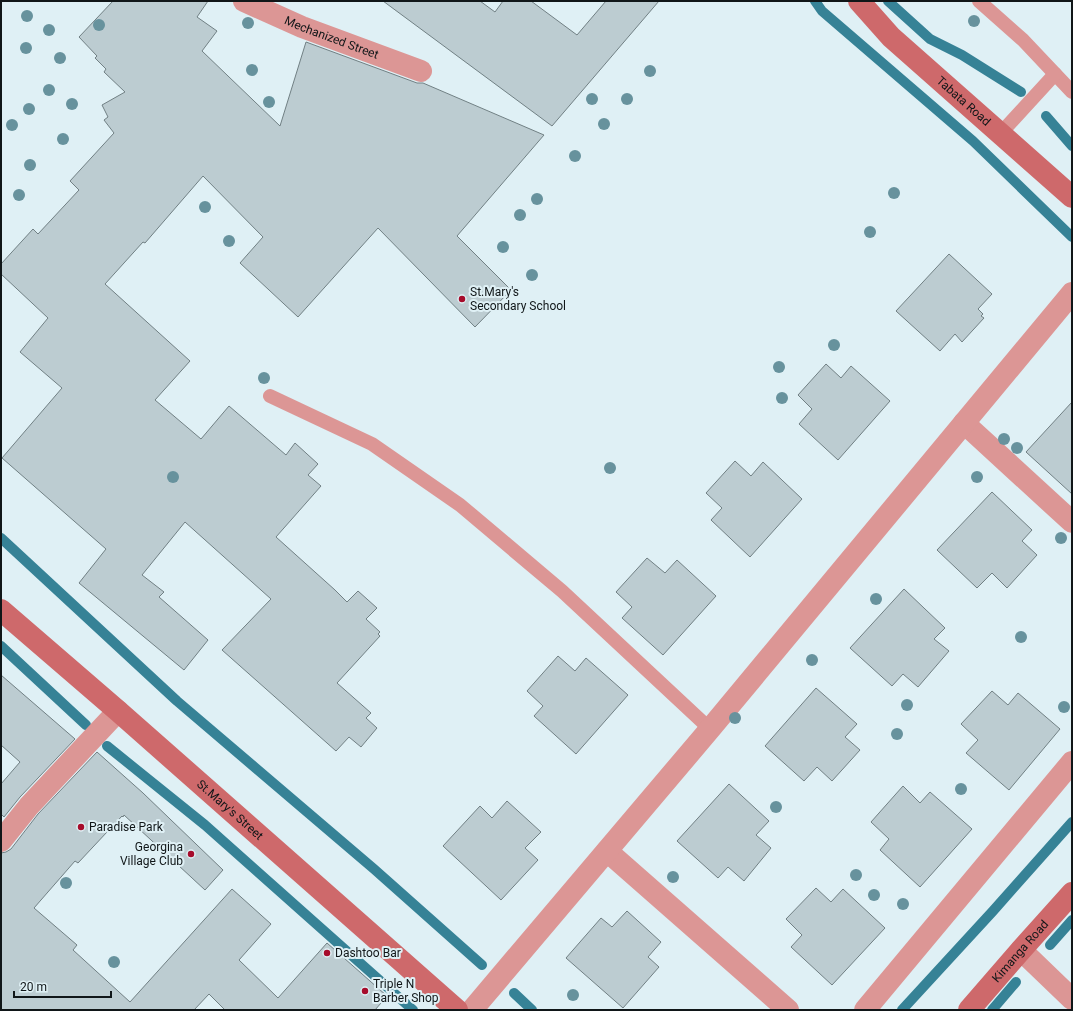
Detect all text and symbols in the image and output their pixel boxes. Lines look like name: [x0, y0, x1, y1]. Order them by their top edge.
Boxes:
street label: Mechanized Street: [282, 13, 381, 62]
street label: Tabata Road: [934, 74, 993, 129]
place label: St.Mary's Secondary School: [470, 285, 566, 313]
marker: St.Mary's Secondary School: [457, 294, 467, 304]
street label: St.Mary's Street: [194, 777, 266, 843]
place label: Paradise Park: [89, 820, 164, 834]
marker: Paradise Park: [76, 822, 86, 832]
place label: Georgina Village Club: [120, 840, 183, 868]
marker: Georgina Village Club: [186, 849, 196, 859]
street label: Kimanga Road: [989, 917, 1051, 985]
place label: Dashtoo Bar: [335, 946, 401, 960]
marker: Dashtoo Bar: [322, 948, 332, 958]
scale bar: [14, 973, 111, 999]
place label: Triple N Barber Shop: [373, 977, 439, 1005]
text: 20 m: [20, 980, 47, 994]
marker: Triple N Barber Shop: [360, 986, 370, 996]

